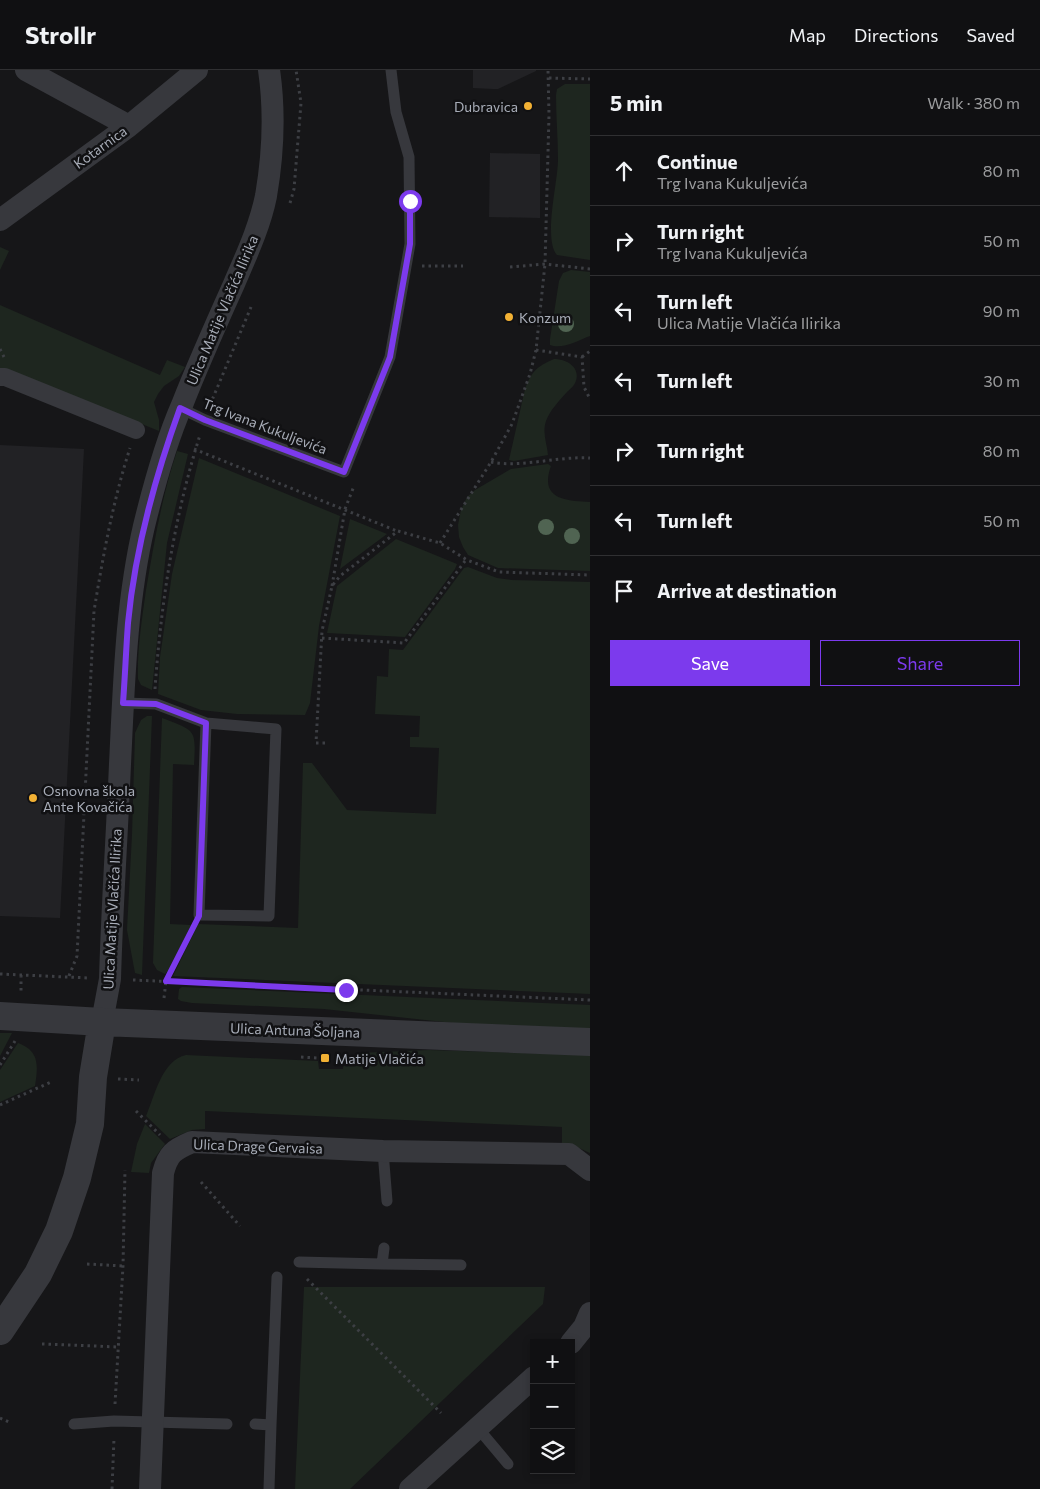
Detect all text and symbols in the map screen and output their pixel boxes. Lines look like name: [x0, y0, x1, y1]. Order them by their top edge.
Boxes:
text: Strollr: [25, 20, 96, 49]
text: Map: [789, 24, 826, 46]
text: Directions: [854, 24, 938, 46]
text: Saved: [966, 24, 1015, 46]
text: 5 min: [610, 90, 663, 115]
text: Walk · 380 m: [927, 93, 1020, 112]
place label: Dubravica: [454, 98, 518, 115]
marker: Dubravica: [522, 100, 534, 112]
street label: Kotarnica: [70, 122, 130, 172]
text: Continue: [657, 150, 737, 173]
icon: ahead: [610, 157, 638, 185]
text: 80 m: [983, 161, 1020, 180]
text: Trg Ivana Kukuljevića: [657, 173, 808, 192]
route start: [399, 190, 422, 213]
text: Turn right: [657, 220, 744, 243]
icon: right: [610, 227, 638, 255]
text: 50 m: [983, 231, 1020, 250]
street label: Ulica Matije Vlačića Ilirika: [183, 233, 261, 387]
text: Trg Ivana Kukuljevića: [657, 243, 808, 262]
text: Turn left: [657, 290, 732, 313]
icon: left: [610, 297, 638, 325]
text: 90 m: [983, 301, 1020, 320]
place label: Konzum: [519, 309, 571, 326]
marker: Konzum: [503, 311, 515, 323]
text: Ulica Matije Vlačića Ilirika: [657, 313, 841, 332]
icon: left: [610, 367, 638, 395]
text: Turn left: [657, 369, 732, 392]
text: 30 m: [983, 371, 1020, 390]
street label: Trg Ivana Kukuljevića: [200, 394, 330, 458]
icon: right: [610, 437, 638, 465]
text: Turn right: [657, 439, 744, 462]
text: 80 m: [983, 441, 1020, 460]
icon: left: [610, 507, 638, 535]
text: Turn left: [657, 509, 732, 532]
text: 50 m: [983, 511, 1020, 530]
icon: arrive: [610, 577, 638, 605]
text: Arrive at destination: [657, 579, 837, 602]
button: Save: [610, 640, 810, 686]
button: Share: [820, 640, 1020, 686]
place label: Osnovna škola Ante Kovačića: [43, 782, 135, 815]
marker: Osnovna škola Ante Kovačića: [27, 792, 39, 804]
street label: Ulica Matije Vlačića Ilirika: [99, 828, 125, 990]
route end: [335, 979, 358, 1002]
street label: Ulica Antuna Šoljana: [230, 1019, 360, 1041]
place label: Matije Vlačića: [335, 1050, 424, 1067]
marker: Matije Vlačića: [319, 1052, 331, 1064]
street label: Ulica Drage Gervaisa: [193, 1135, 323, 1157]
map controls: [530, 1339, 575, 1474]
button: +: [530, 1339, 575, 1384]
button: −: [530, 1384, 575, 1429]
button: layers: [530, 1429, 575, 1474]

